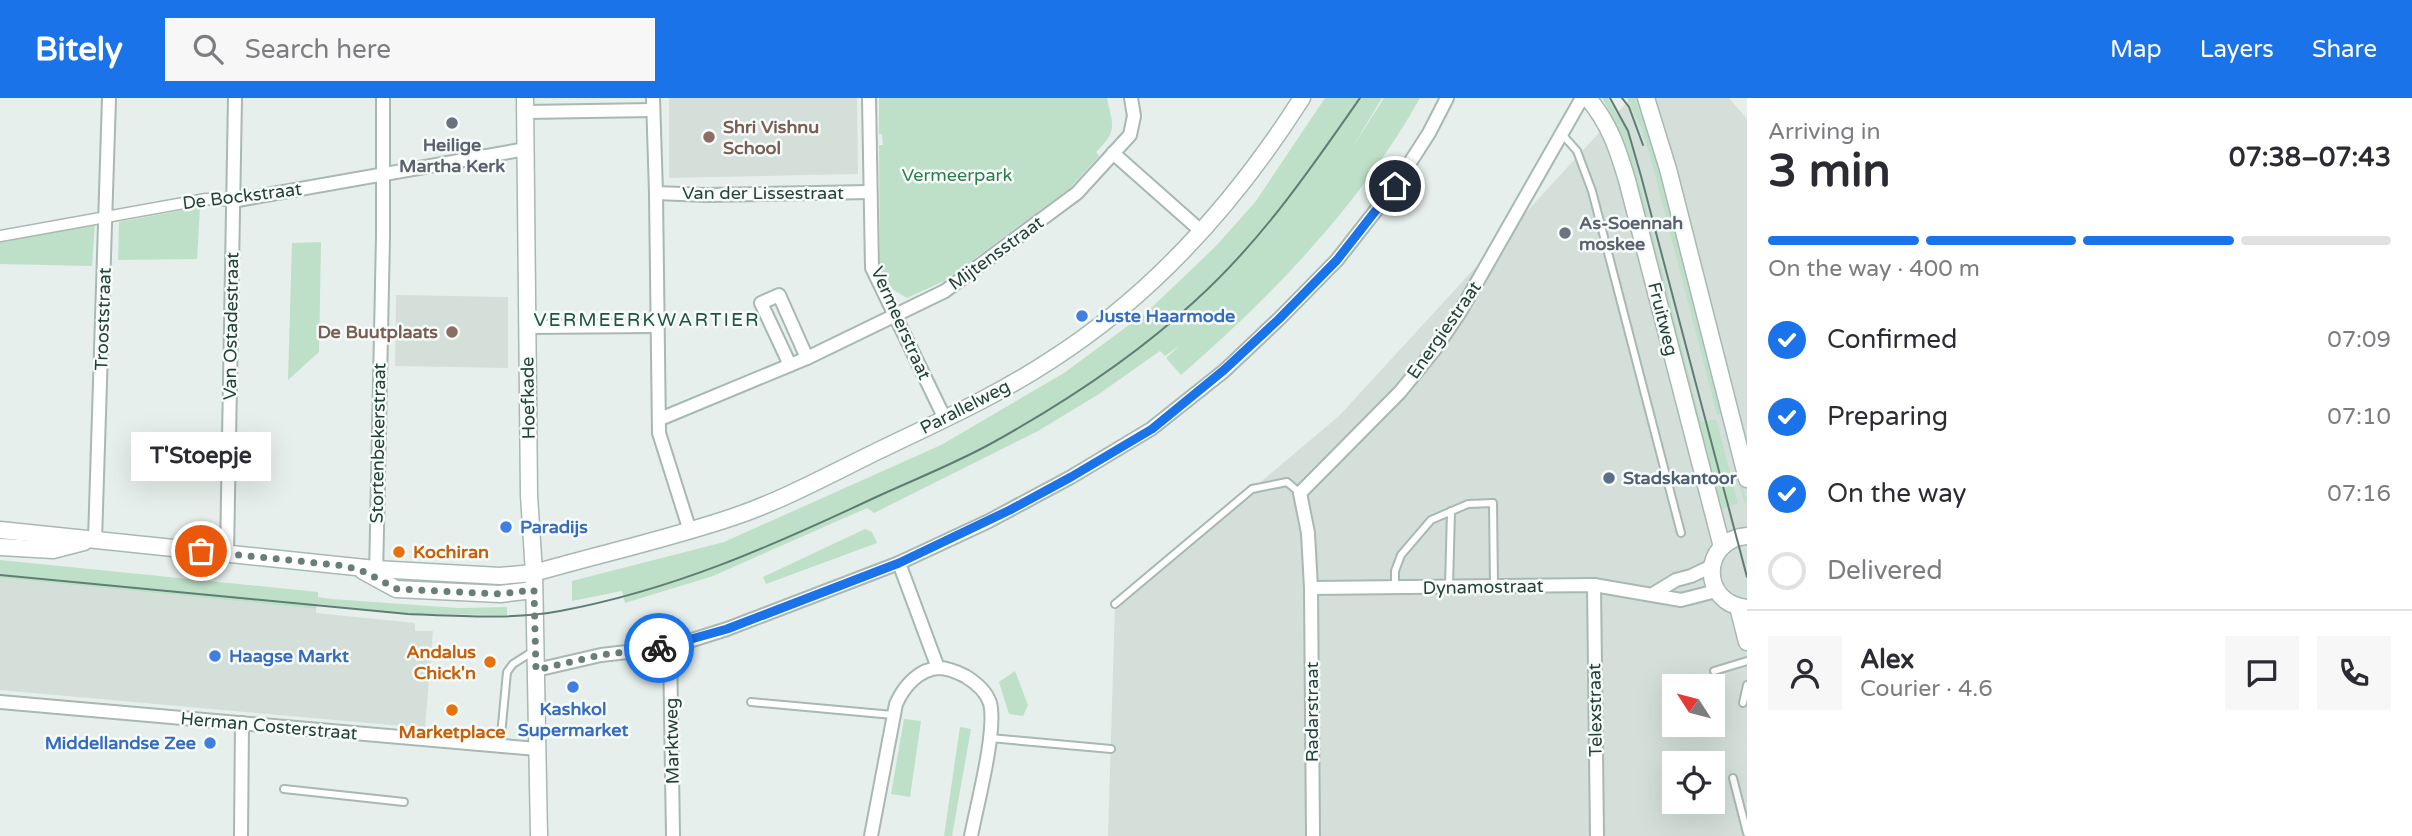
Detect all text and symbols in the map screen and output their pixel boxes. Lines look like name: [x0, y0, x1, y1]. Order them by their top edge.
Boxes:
search box: [165, 18, 655, 81]
text: Bitely: [35, 30, 123, 69]
icon: search: [189, 30, 227, 68]
text: Search here: [245, 34, 391, 65]
text: Map: [2110, 35, 2162, 64]
text: Layers: [2200, 35, 2274, 64]
text: Share: [2312, 35, 2377, 64]
marker: Heilige Martha Kerk: [444, 115, 460, 131]
place label: Shri Vishnu School: [723, 116, 819, 159]
text: Arriving in: [1768, 118, 1881, 146]
marker: Shri Vishnu School: [701, 129, 717, 145]
place label: Heilige Martha Kerk: [399, 134, 505, 177]
text: 07:38–07:43: [2229, 142, 2391, 173]
text: 3 min: [1768, 144, 1891, 199]
pin: [1365, 156, 1425, 216]
park label: Vermeerpark: [902, 164, 1012, 186]
icon: home: [1376, 167, 1414, 205]
street label: De Bockstraat: [181, 178, 303, 214]
street label: Van der Lissestraat: [682, 182, 844, 204]
street label: Mijtensstraat: [944, 211, 1048, 295]
place label: As-Soennah moskee: [1579, 212, 1683, 255]
marker: As-Soennah moskee: [1557, 225, 1573, 241]
street label: Van Ostadestraat: [219, 252, 243, 400]
text: On the way · 400 m: [1768, 255, 1980, 283]
street label: Vermeerstraat: [866, 263, 936, 383]
street label: Trooststraat: [90, 267, 116, 371]
street label: Energiestraat: [1402, 277, 1486, 383]
street label: Fruitweg: [1643, 280, 1683, 358]
place label: Juste Haarmode: [1095, 305, 1235, 327]
marker: Juste Haarmode: [1074, 308, 1090, 324]
district label: VERMEERKWARTIER: [533, 309, 761, 331]
place label: De Buutplaats: [317, 321, 438, 343]
icon: check: [1768, 321, 1806, 359]
marker: De Buutplaats: [444, 324, 460, 340]
text: Confirmed: [1827, 324, 1957, 355]
text: 07:09: [2327, 326, 2391, 354]
street label: Hoefkade: [516, 356, 540, 440]
street label: Stortenbekerstraat: [366, 362, 390, 524]
street label: Parallelweg: [916, 375, 1014, 439]
icon: check: [1768, 398, 1806, 436]
text: Preparing: [1827, 401, 1948, 432]
text: 07:10: [2327, 403, 2391, 431]
callout: T'Stoepje: [131, 432, 271, 481]
text: T'Stoepje: [150, 442, 252, 470]
place label: Stadskantoor: [1623, 467, 1738, 489]
marker: Stadskantoor: [1601, 470, 1617, 486]
icon: check: [1768, 475, 1806, 513]
text: On the way: [1827, 478, 1967, 509]
text: 07:16: [2327, 480, 2391, 508]
place label: Paradijs: [520, 516, 588, 538]
marker: Paradijs: [498, 519, 514, 535]
pin: [171, 521, 231, 581]
icon: bag: [182, 532, 220, 570]
place label: Kochiran: [413, 541, 489, 563]
marker: Kochiran: [391, 544, 407, 560]
text: Delivered: [1827, 555, 1943, 586]
street label: Dynamostraat: [1422, 575, 1544, 599]
courier: [624, 613, 694, 683]
icon: bike: [640, 629, 678, 667]
button: person: [1768, 636, 1842, 710]
button: chat: [2225, 636, 2299, 710]
button: phone: [2317, 636, 2391, 710]
place label: Andalus Chick'n: [406, 641, 476, 684]
text: Alex: [1860, 644, 1914, 675]
place label: Haagse Markt: [229, 645, 349, 667]
marker: Haagse Markt: [207, 648, 223, 664]
marker: Andalus Chick'n: [482, 654, 498, 670]
street label: Radarstraat: [1301, 662, 1323, 762]
street label: Telexstraat: [1583, 663, 1607, 757]
north arrow: [1662, 674, 1726, 737]
map controls: [1662, 674, 1725, 814]
text: Courier · 4.6: [1860, 675, 1993, 703]
marker: Kashkol Supermarket: [565, 679, 581, 695]
street label: Marktweg: [660, 697, 684, 785]
place label: Kashkol Supermarket: [518, 698, 628, 741]
marker: Marketplace: [444, 702, 460, 718]
street label: Herman Costerstraat: [180, 707, 358, 745]
place label: Marketplace: [399, 721, 505, 743]
place label: Middellandse Zee: [45, 732, 196, 754]
marker: Middellandse Zee: [202, 735, 218, 751]
button: locate: [1662, 751, 1725, 814]

